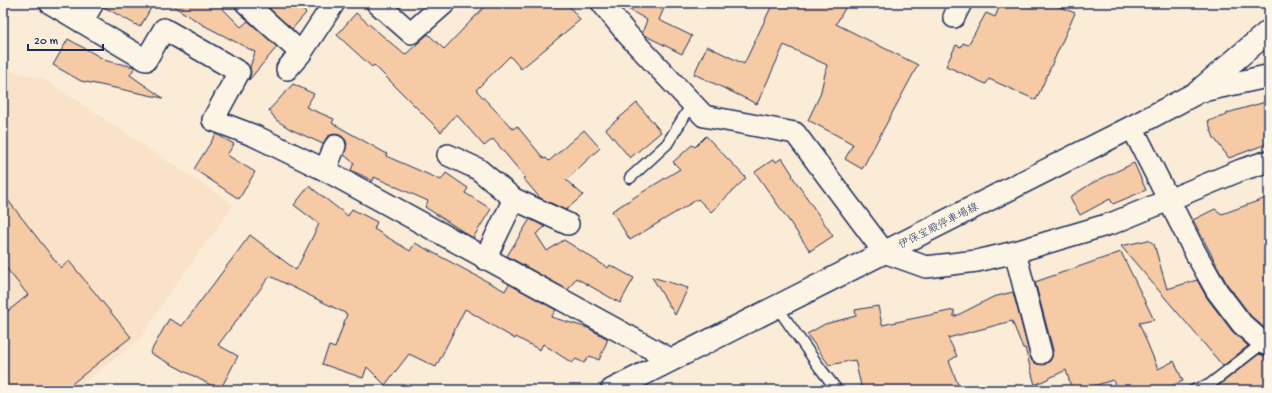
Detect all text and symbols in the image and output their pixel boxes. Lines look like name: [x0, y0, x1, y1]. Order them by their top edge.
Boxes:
scale bar: [28, 26, 103, 52]
text: 20 m: [34, 35, 59, 49]
street label: 伊保宝殿停車場線: [897, 201, 981, 252]

